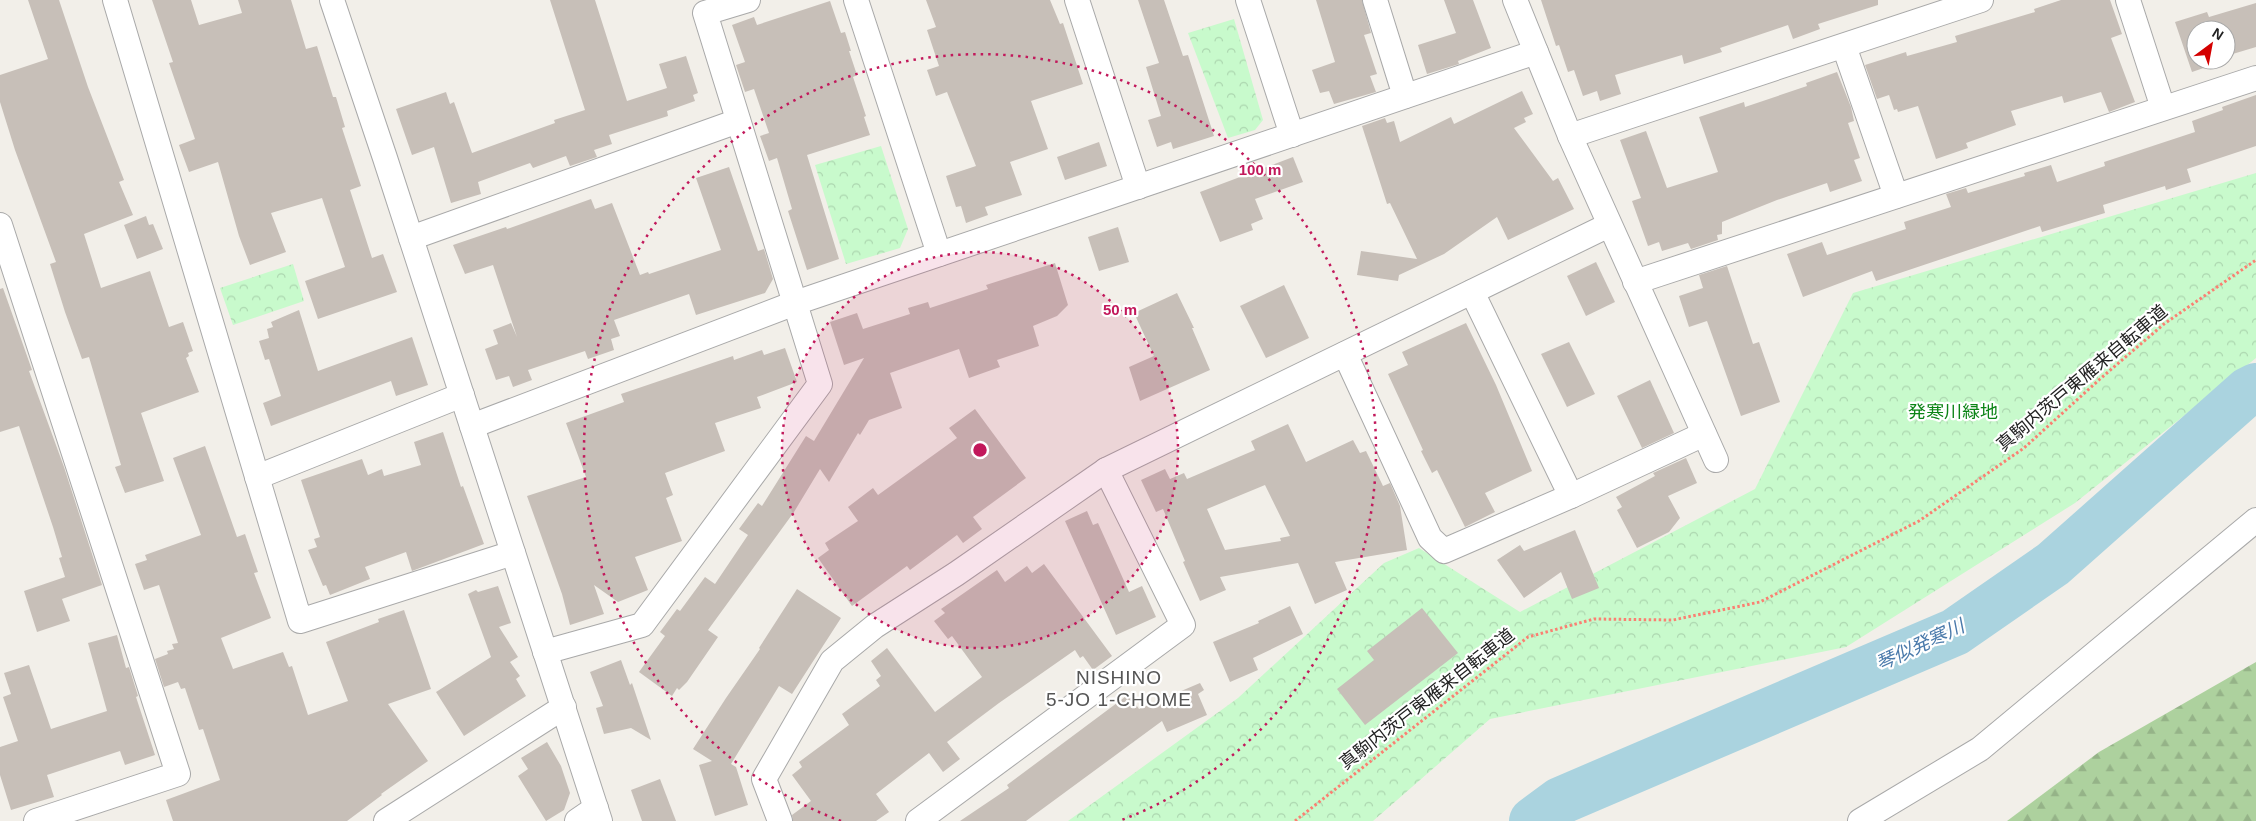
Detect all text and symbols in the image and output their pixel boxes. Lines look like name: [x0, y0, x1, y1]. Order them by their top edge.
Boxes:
north arrow: [2186, 20, 2236, 70]
text: N: [2209, 25, 2226, 43]
text: 100 m: [1239, 161, 1281, 178]
text: 50 m: [1103, 301, 1137, 318]
street label: 真駒内茨戸東雁来自転車道: [1993, 301, 2171, 455]
park label: 発寒川緑地: [1908, 402, 1998, 422]
centre of rings: [971, 441, 989, 459]
water label: 琴似発寒川: [1873, 615, 1969, 675]
street label: 真駒内茨戸東雁来自転車道: [1336, 625, 1518, 773]
district label: NISHINO 5-JO 1-CHOME: [1046, 667, 1192, 710]

